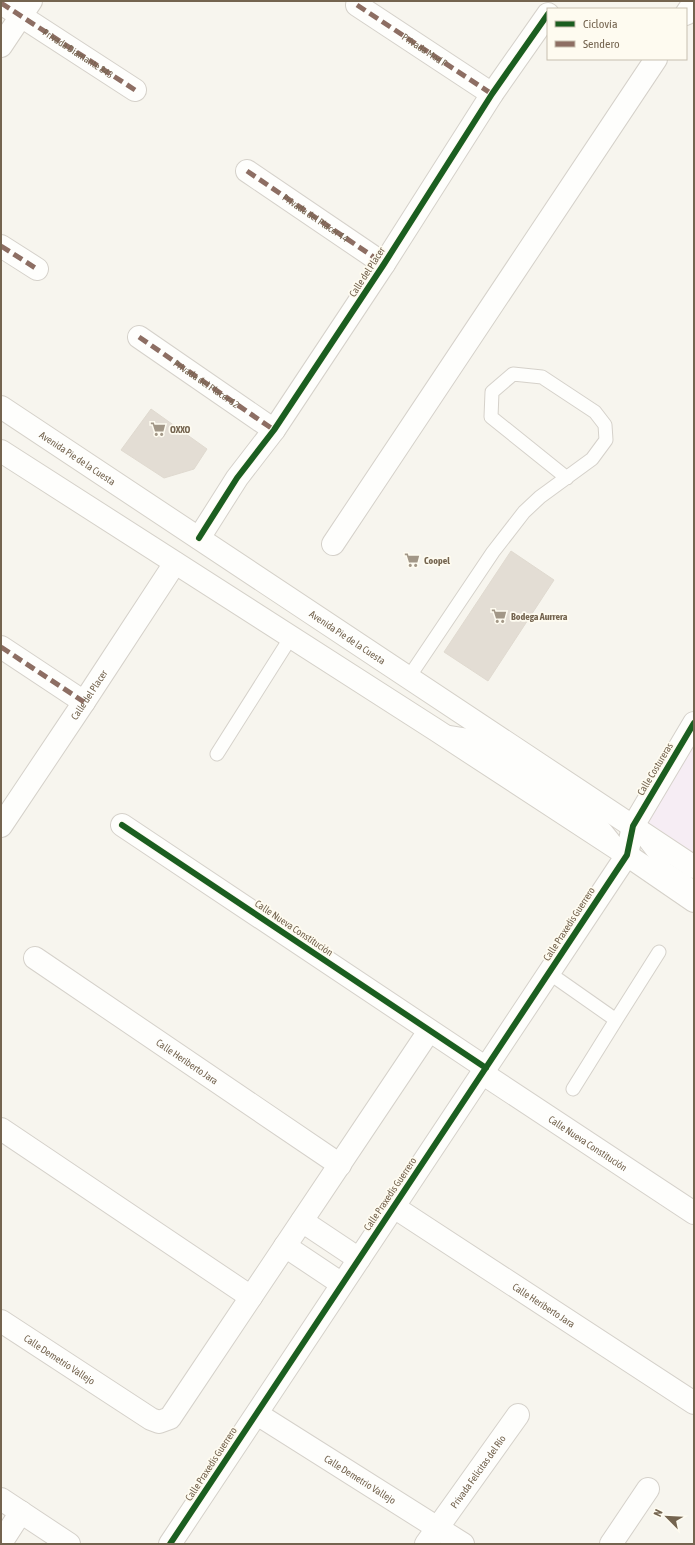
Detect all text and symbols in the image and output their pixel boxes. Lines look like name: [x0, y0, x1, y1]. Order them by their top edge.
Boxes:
legend: [547, 8, 687, 60]
text: Ciclovía: [583, 17, 617, 31]
street label: Privada Diamante 843: [41, 26, 116, 80]
street label: Privada Mod F: [400, 31, 449, 68]
text: Sendero: [583, 37, 620, 51]
street label: Privada del Placer 44: [281, 191, 351, 244]
street label: Calle del Placer: [347, 244, 388, 299]
street label: Privada del Placer 62: [172, 357, 242, 410]
supermarket icon: OXXO: [149, 420, 167, 438]
place label: OXXO: [170, 424, 191, 435]
street label: Avenida Pie de la Cuesta: [38, 429, 118, 487]
supermarket icon: Coopel: [403, 551, 421, 569]
place label: Coopel: [424, 555, 450, 566]
supermarket icon: Bodega Aurrera: [490, 607, 508, 625]
street label: Avenida Pie de la Cuesta: [308, 608, 388, 666]
place label: Bodega Aurrera: [511, 611, 568, 622]
street label: Calle del Placer: [68, 667, 110, 721]
street label: Calle Costureras: [635, 740, 675, 797]
street label: Calle Praxedis Guerrero: [541, 885, 597, 963]
street label: Calle Nueva Constitución: [253, 898, 335, 958]
street label: Calle Heriberto Jara: [154, 1037, 220, 1086]
street label: Calle Nueva Constitución: [547, 1113, 629, 1173]
street label: Calle Praxedis Guerrero: [361, 1155, 419, 1233]
street label: Calle Heriberto Jara: [511, 1281, 577, 1329]
street label: Calle Demetrio Vallejo: [22, 1332, 97, 1387]
street label: Calle Praxedis Guerrero: [183, 1425, 239, 1503]
street label: Privada Felícitas del Río: [448, 1433, 508, 1510]
street label: Calle Demetrio Vallejo: [322, 1452, 398, 1506]
north arrow: [647, 1497, 687, 1537]
text: N: [651, 1508, 665, 1518]

